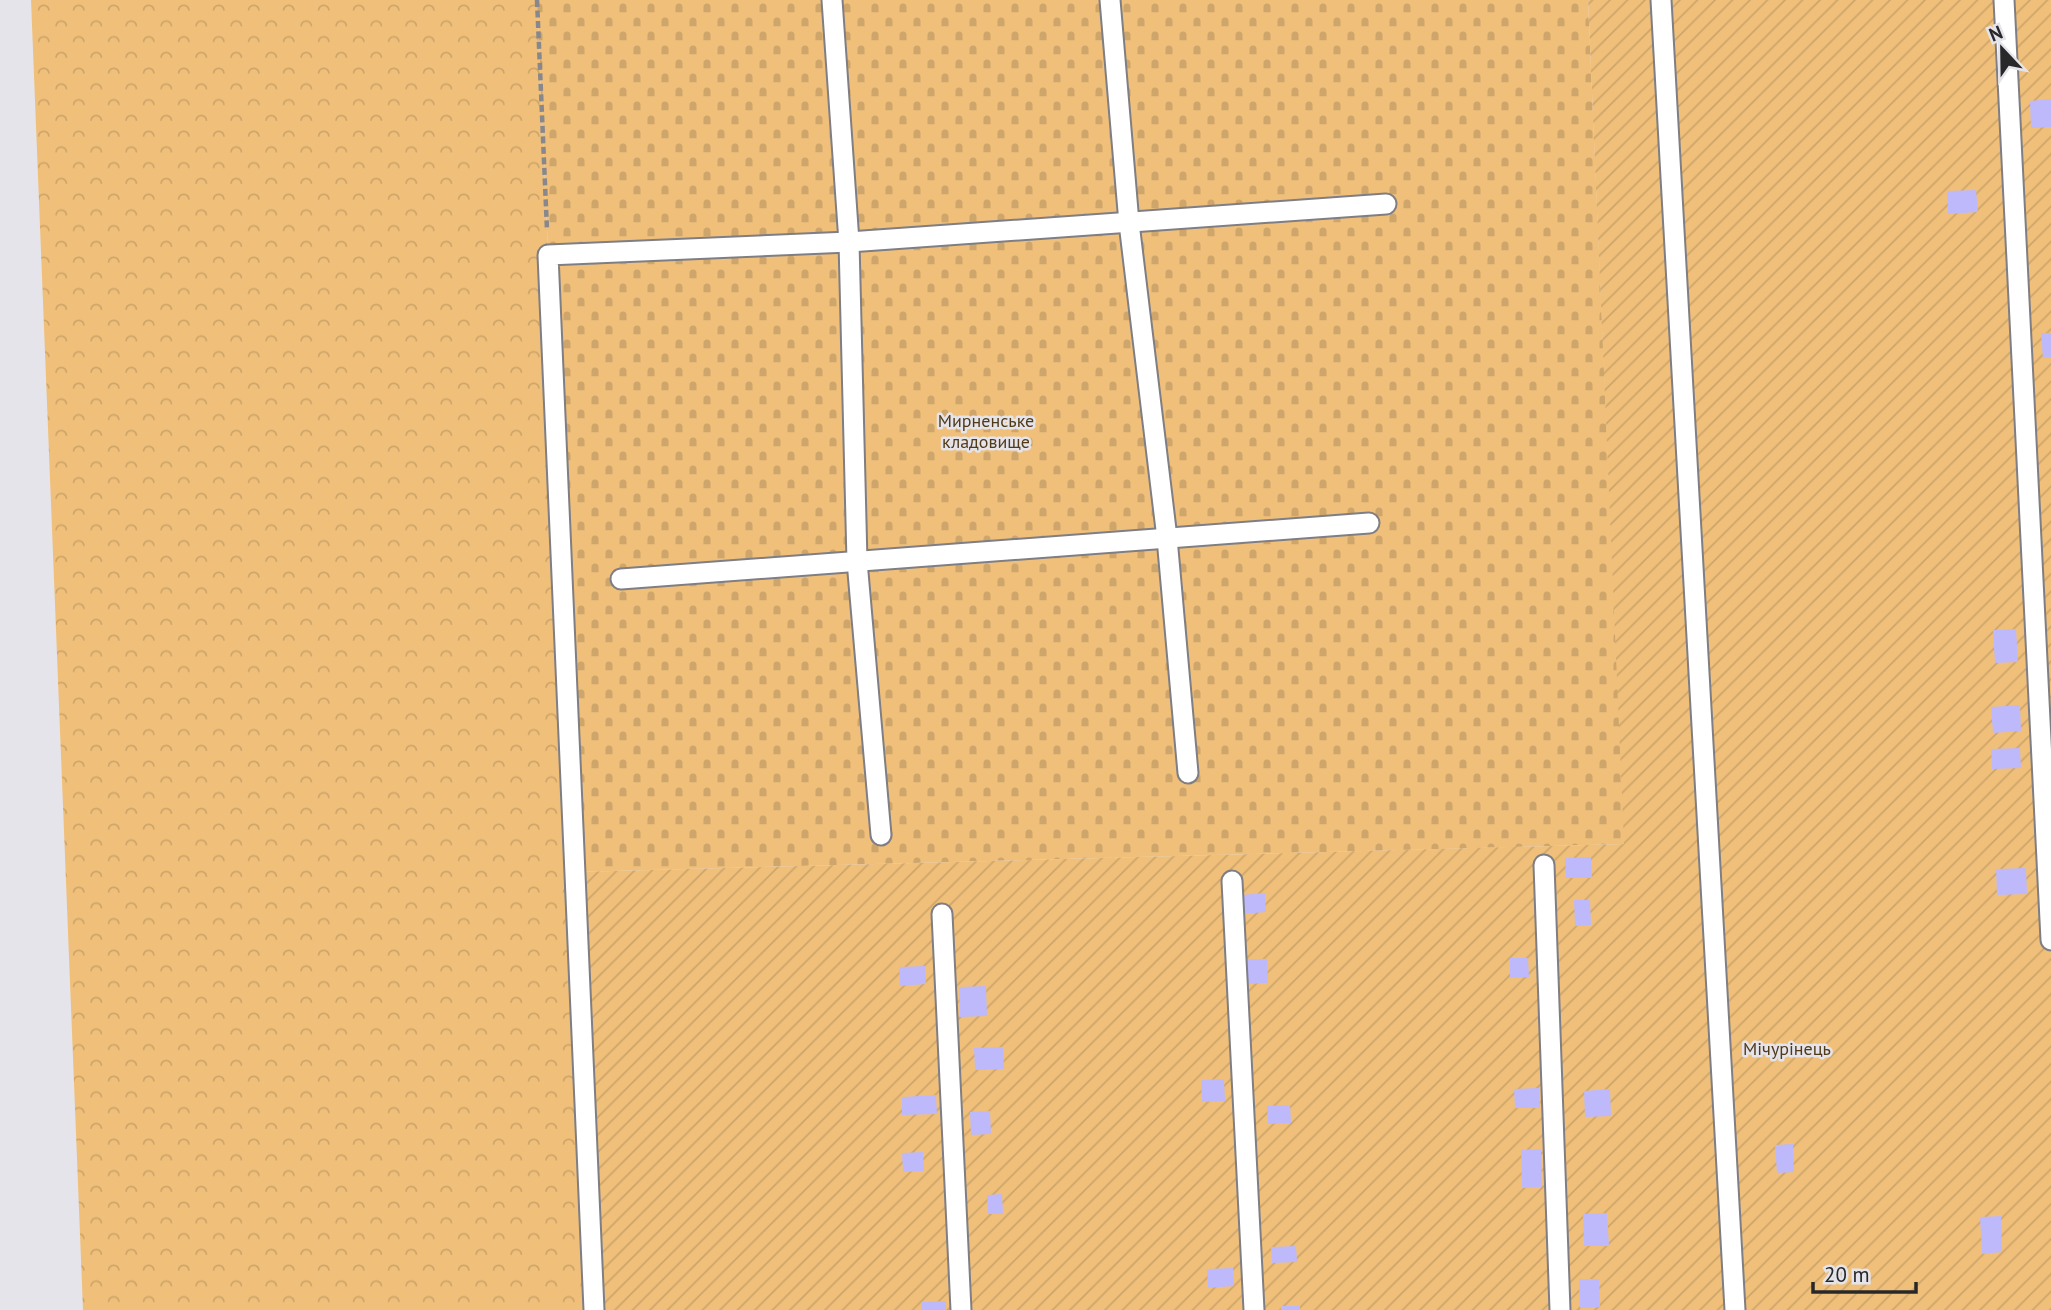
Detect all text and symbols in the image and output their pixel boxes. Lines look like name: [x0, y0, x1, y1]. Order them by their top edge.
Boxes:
north arrow: [1967, 14, 2037, 84]
text: N: [1985, 20, 2006, 47]
park label: Мирненське кладовище: [938, 409, 1034, 453]
park label: Мічурінець: [1743, 1037, 1831, 1060]
scale bar: [1813, 1250, 1916, 1294]
text: 20 m: [1824, 1261, 1870, 1288]

